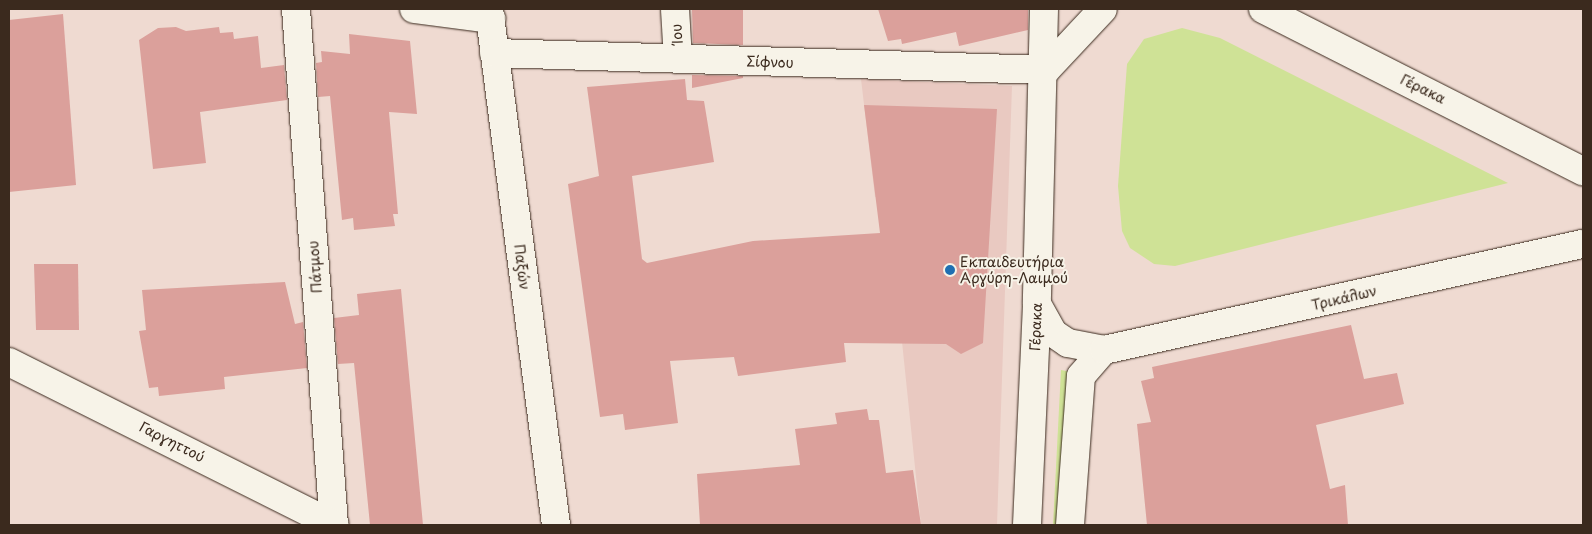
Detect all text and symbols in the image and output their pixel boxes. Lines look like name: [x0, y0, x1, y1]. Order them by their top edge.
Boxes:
street label: Ίου: [668, 23, 686, 45]
street label: Σίφνου: [746, 53, 794, 71]
street label: Γέρακα: [1398, 71, 1448, 107]
street label: Πάτμου: [305, 240, 325, 294]
street label: Παξών: [511, 243, 533, 291]
place label: Εκπαιδευτήρια Αργύρη-Λαιμού: [960, 254, 1068, 286]
marker: Εκπαιδευτήρια Αργύρη-Λαιμού: [944, 264, 956, 276]
street label: Τρικάλων: [1310, 282, 1378, 314]
street label: Γέρακα: [1027, 303, 1045, 351]
street label: Γαργηττού: [136, 418, 208, 466]

